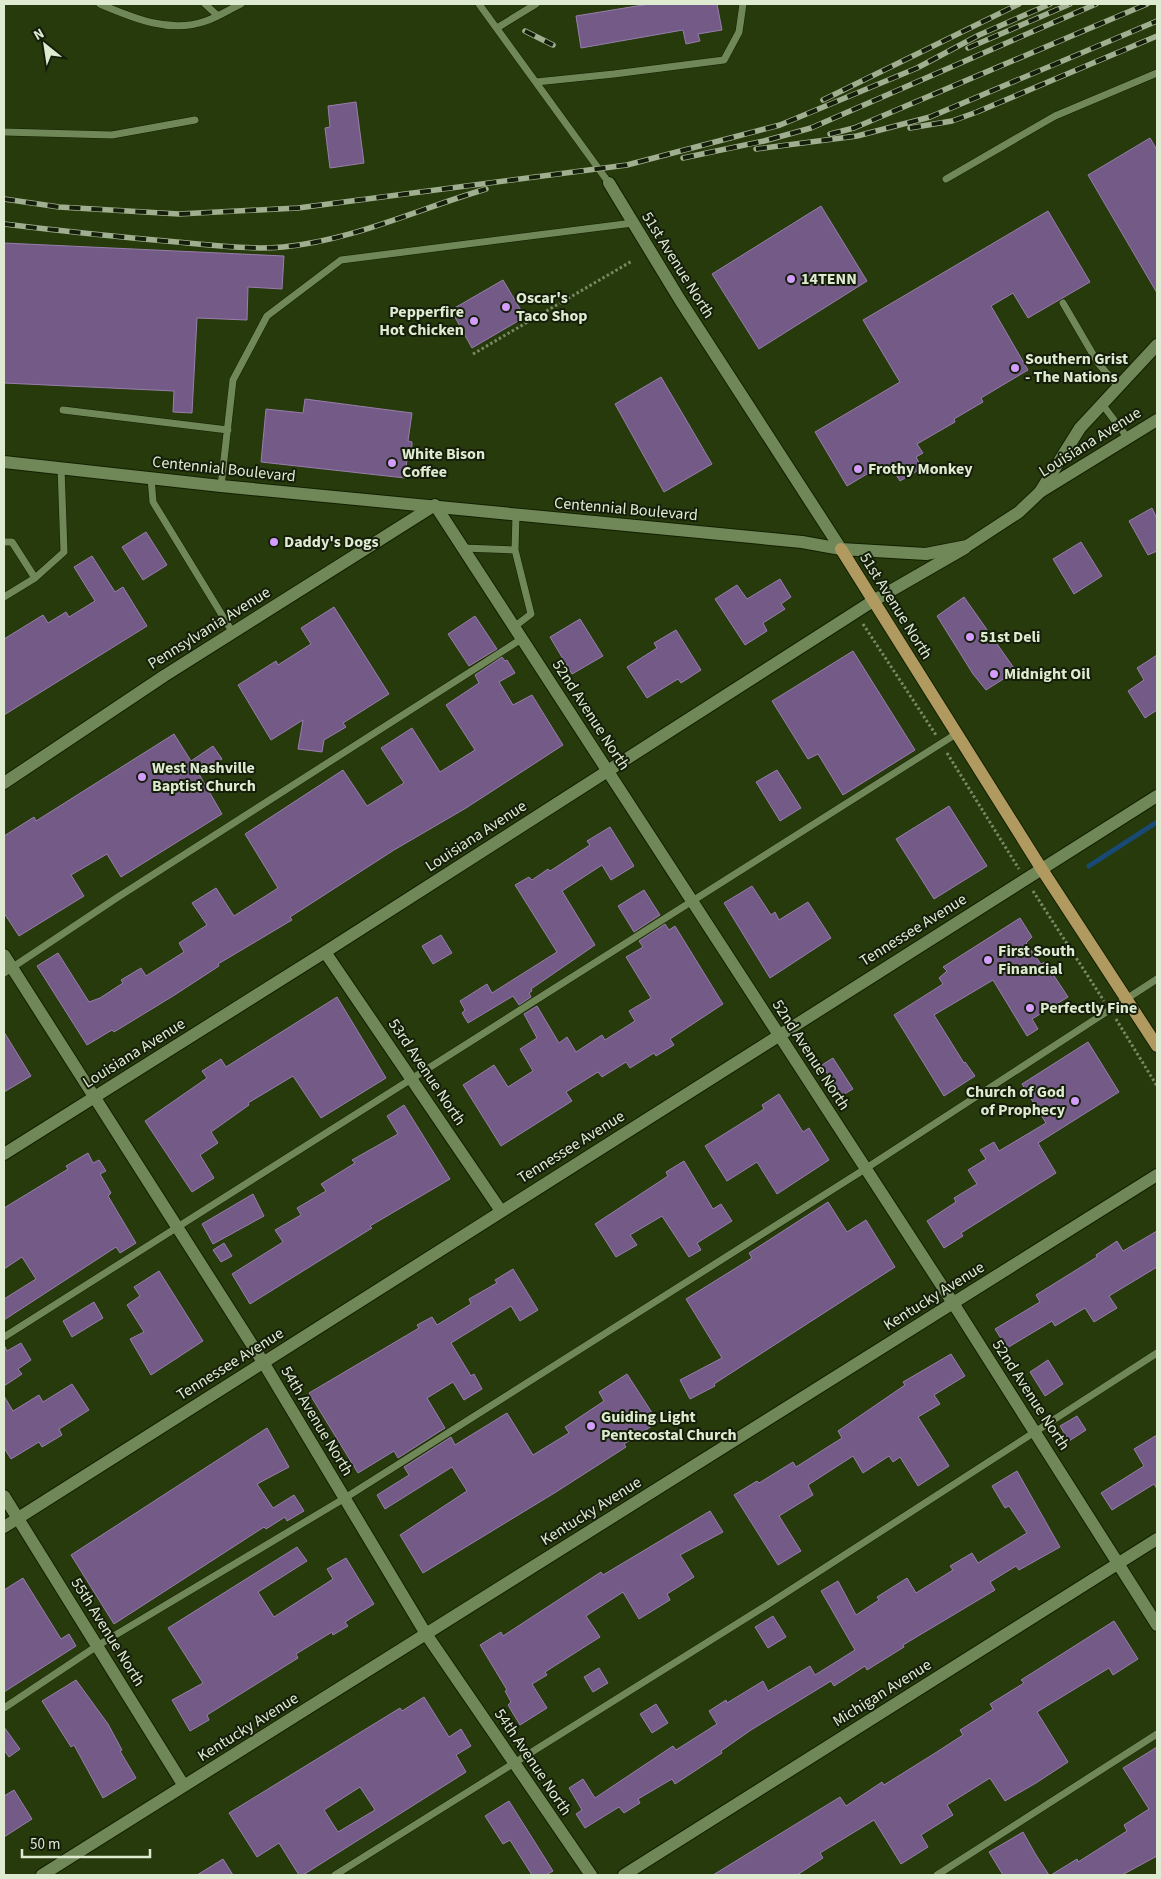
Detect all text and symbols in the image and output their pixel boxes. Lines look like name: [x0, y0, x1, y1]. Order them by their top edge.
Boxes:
north arrow: [20, 20, 70, 70]
text: N: [30, 24, 48, 46]
street label: 51st Avenue North: [636, 207, 720, 323]
place label: 14TENN: [801, 268, 857, 290]
marker: 14TENN: [785, 273, 797, 285]
place label: Oscar's Taco Shop: [516, 287, 588, 327]
place label: Pepperfire Hot Chicken: [379, 301, 464, 341]
marker: Oscar's Taco Shop: [500, 301, 512, 313]
marker: Pepperfire Hot Chicken: [468, 315, 480, 327]
place label: Southern Grist - The Nations: [1025, 348, 1128, 388]
marker: Southern Grist - The Nations: [1009, 362, 1021, 374]
street label: Louisiana Avenue: [1035, 402, 1145, 482]
place label: White Bison Coffee: [402, 443, 485, 483]
street label: Centennial Boulevard: [151, 451, 297, 487]
marker: White Bison Coffee: [386, 457, 398, 469]
place label: Frothy Monkey: [868, 458, 973, 480]
marker: Frothy Monkey: [852, 463, 864, 475]
street label: Centennial Boulevard: [553, 492, 699, 526]
place label: Daddy's Dogs: [284, 531, 379, 553]
marker: Daddy's Dogs: [268, 536, 280, 548]
street label: 51st Avenue North: [854, 548, 938, 664]
street label: Pennsylvania Avenue: [143, 581, 275, 675]
place label: 51st Deli: [980, 626, 1040, 648]
marker: 51st Deli: [964, 631, 976, 643]
street label: 52nd Avenue North: [547, 655, 635, 775]
place label: Midnight Oil: [1004, 663, 1091, 685]
marker: Midnight Oil: [988, 668, 1000, 680]
place label: West Nashville Baptist Church: [152, 757, 256, 797]
marker: West Nashville Baptist Church: [136, 771, 148, 783]
street label: Louisiana Avenue: [421, 795, 531, 877]
street label: Tennessee Avenue: [855, 888, 971, 972]
place label: First South Financial: [998, 940, 1075, 980]
marker: First South Financial: [982, 954, 994, 966]
street label: 52nd Avenue North: [767, 995, 855, 1115]
place label: Perfectly Fine: [1040, 997, 1137, 1019]
marker: Perfectly Fine: [1024, 1002, 1036, 1014]
street label: Louisiana Avenue: [79, 1013, 189, 1093]
street label: 53rd Avenue North: [383, 1014, 471, 1130]
place label: Church of God of Prophecy: [966, 1081, 1066, 1121]
marker: Church of God of Prophecy: [1069, 1095, 1081, 1107]
street label: Tennessee Avenue: [513, 1105, 629, 1189]
street label: Kentucky Avenue: [879, 1256, 989, 1336]
street label: Tennessee Avenue: [172, 1322, 288, 1406]
street label: 52nd Avenue North: [987, 1335, 1075, 1455]
street label: 54th Avenue North: [276, 1362, 358, 1480]
place label: Guiding Light Pentecostal Church: [601, 1406, 737, 1446]
marker: Guiding Light Pentecostal Church: [585, 1420, 597, 1432]
street label: Kentucky Avenue: [536, 1471, 646, 1551]
street label: 55th Avenue North: [66, 1573, 150, 1691]
street label: Michigan Avenue: [828, 1654, 936, 1732]
street label: Kentucky Avenue: [193, 1687, 303, 1767]
street label: 54th Avenue North: [489, 1704, 577, 1820]
scale bar: [22, 1826, 150, 1858]
text: 50 m: [30, 1834, 60, 1855]

